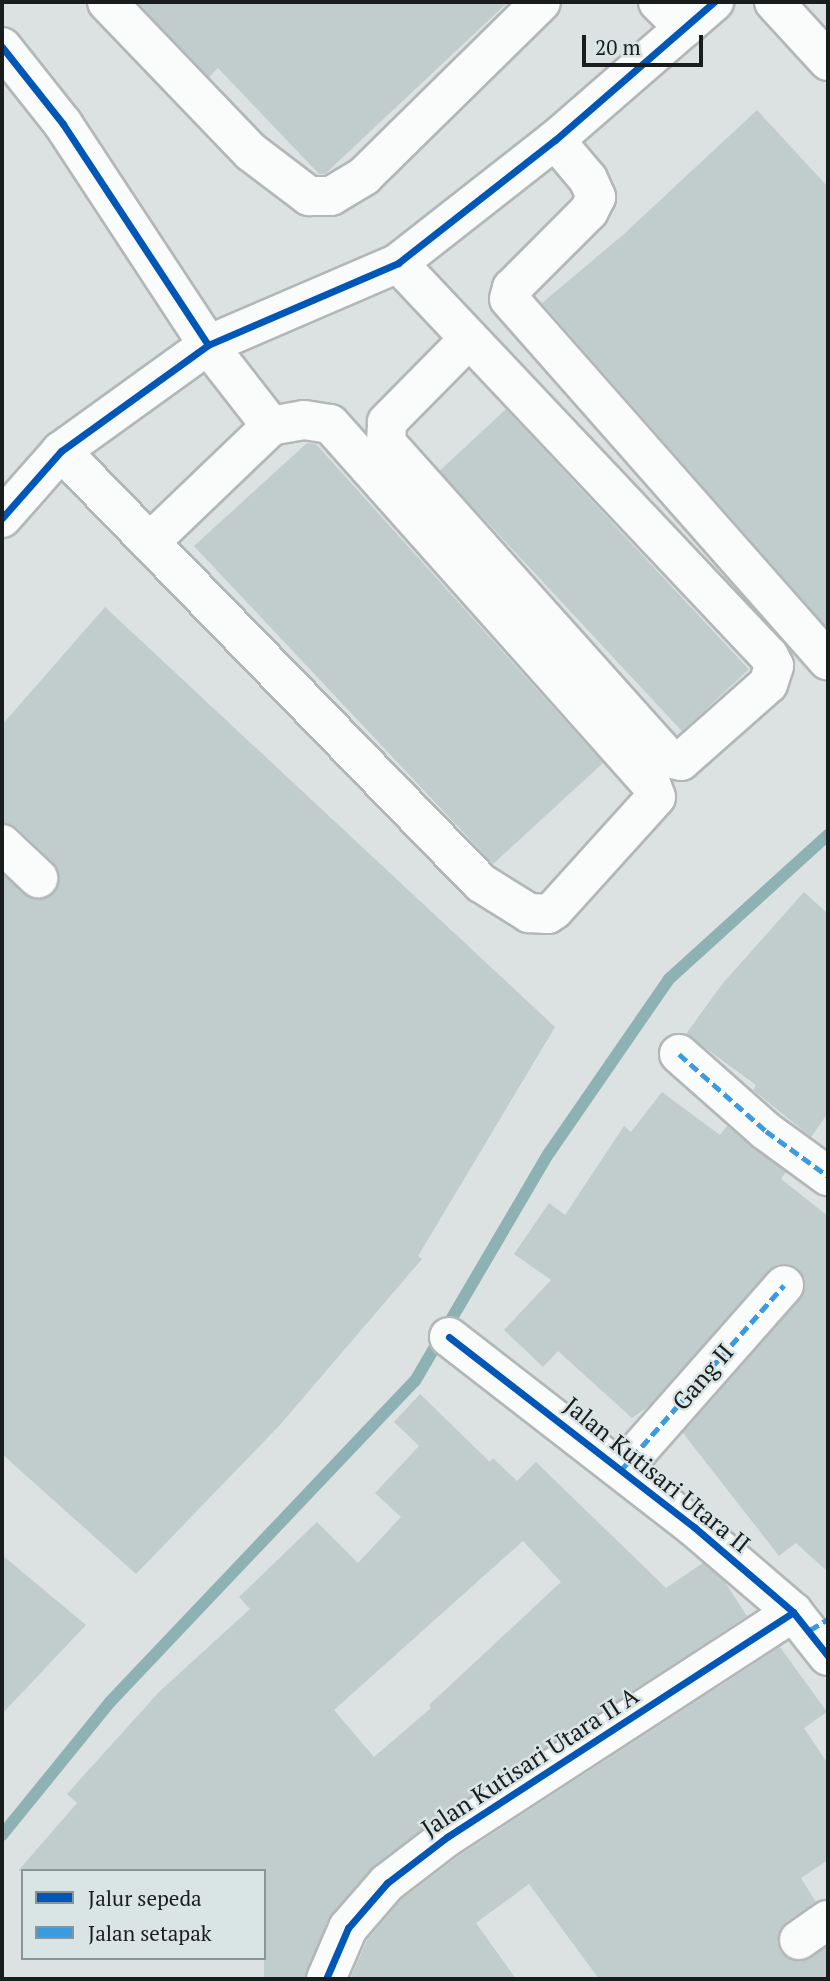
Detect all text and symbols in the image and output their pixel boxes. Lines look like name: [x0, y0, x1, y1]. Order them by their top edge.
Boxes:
scale bar: [585, 21, 706, 65]
text: 20 m: [595, 33, 641, 61]
street label: Gang II: [666, 1338, 740, 1416]
street label: Jalan Kutisari Utara II: [558, 1391, 756, 1559]
street label: Jalan Kutisari Utara II A: [416, 1681, 644, 1843]
legend: [21, 1869, 266, 1960]
text: Jalur sepeda: [88, 1884, 202, 1912]
text: Jalan setapak: [88, 1919, 212, 1947]

